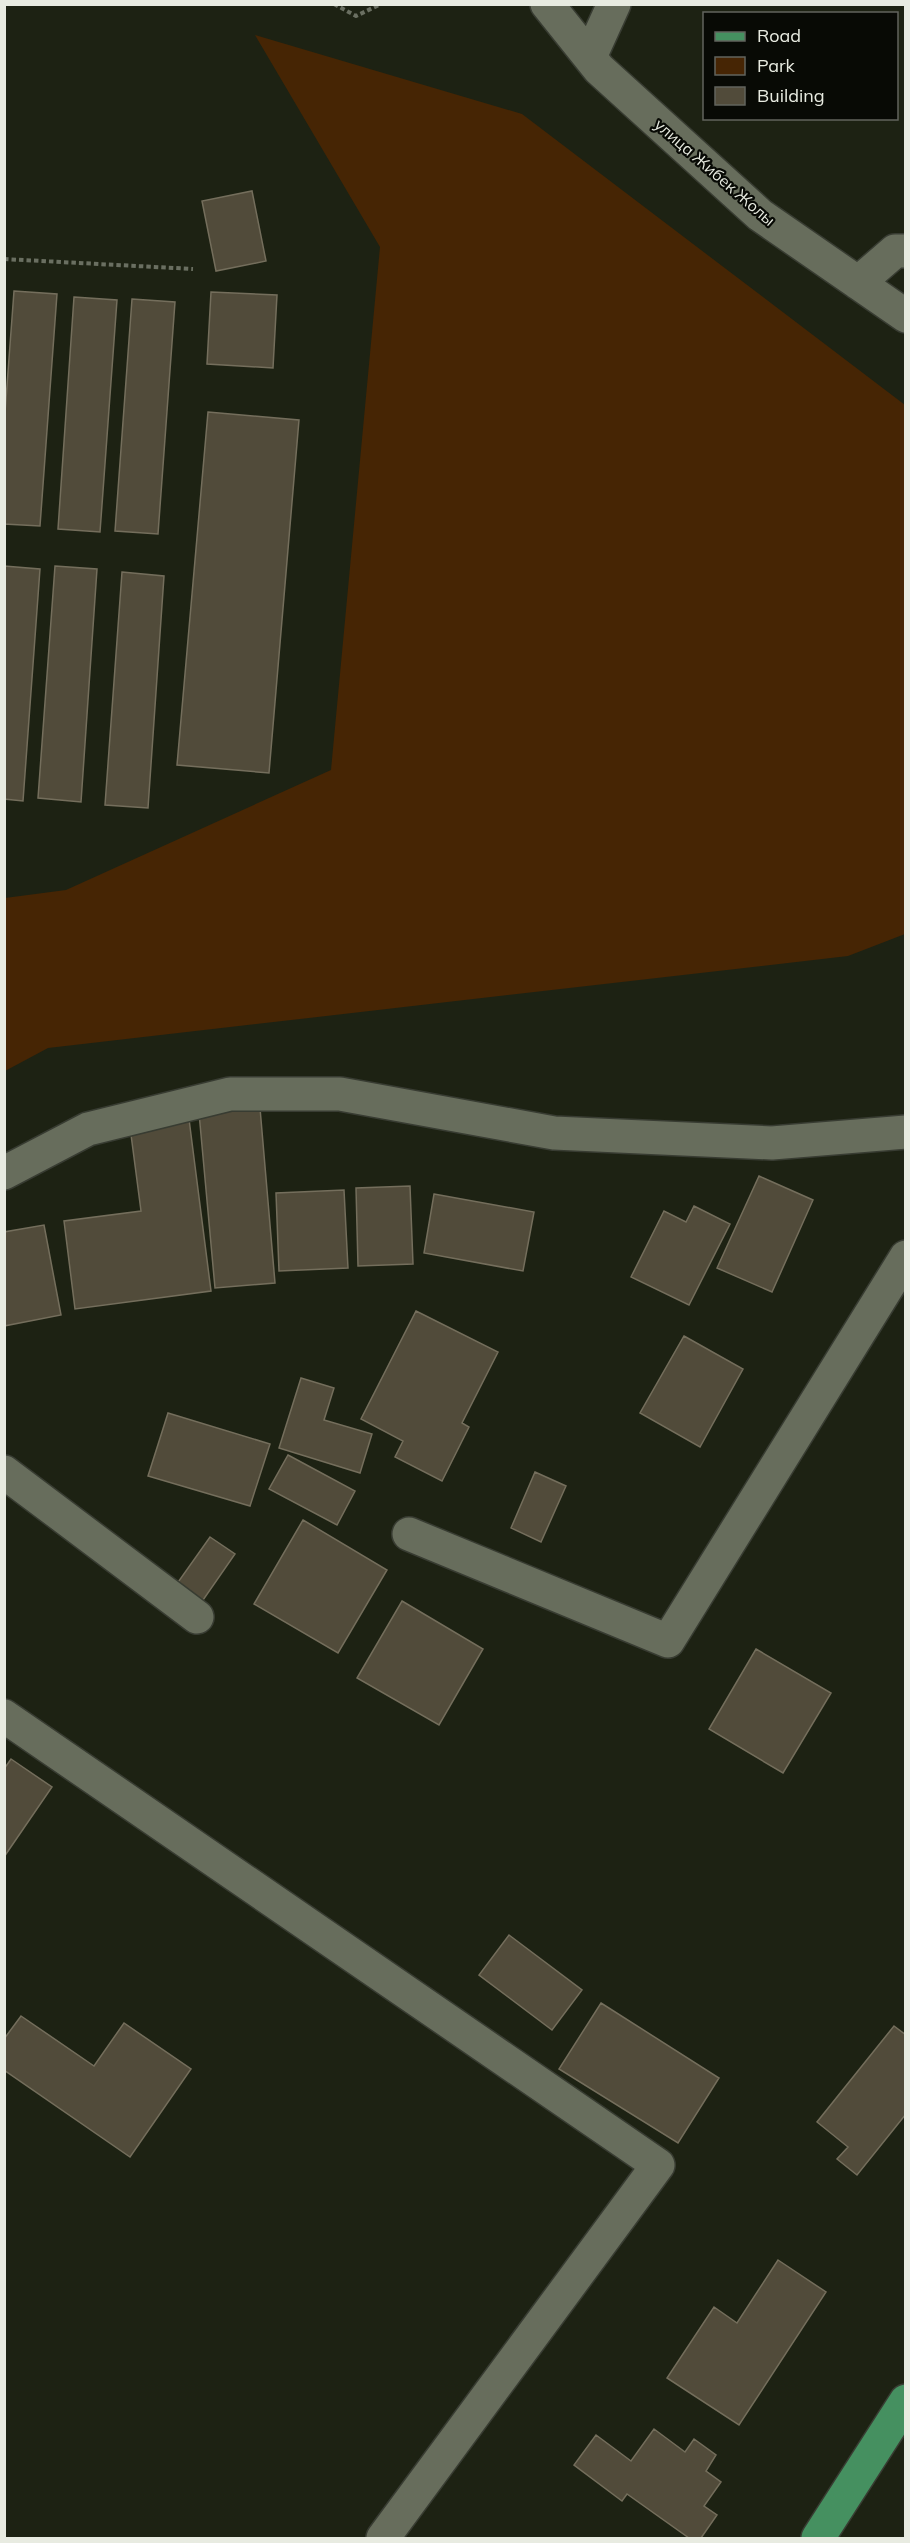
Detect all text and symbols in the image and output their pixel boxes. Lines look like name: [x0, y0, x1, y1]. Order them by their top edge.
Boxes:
legend: [703, 12, 898, 120]
text: Road: [757, 24, 801, 47]
text: Park: [757, 54, 796, 77]
text: Building: [757, 84, 825, 107]
street label: улица Жибек Жолы: [651, 114, 779, 230]

